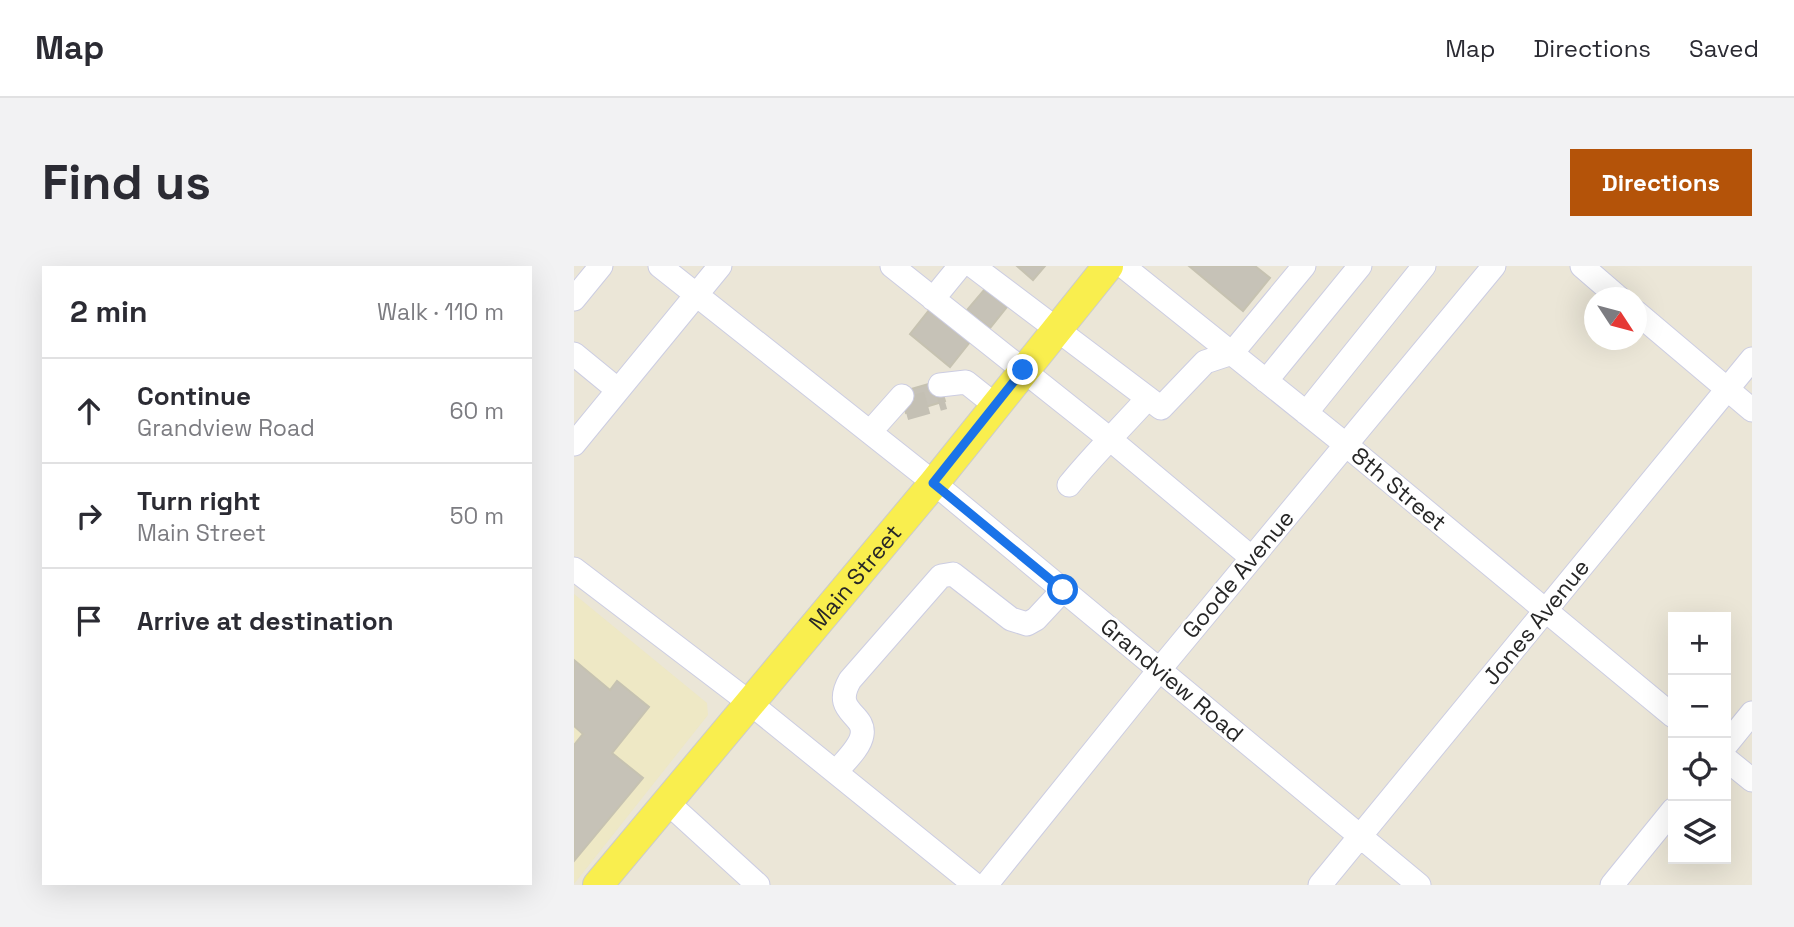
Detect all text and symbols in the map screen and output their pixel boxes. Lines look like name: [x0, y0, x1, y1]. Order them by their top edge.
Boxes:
text: Map: [35, 27, 104, 69]
text: Map: [1445, 33, 1495, 64]
text: Directions: [1533, 33, 1651, 64]
text: Saved: [1689, 33, 1759, 64]
button: Directions: [1570, 149, 1752, 216]
text: Find us: [42, 151, 211, 213]
north arrow: [1584, 287, 1647, 350]
text: 2 min: [70, 292, 148, 331]
text: Walk · 110 m: [377, 297, 504, 327]
route end: [1007, 354, 1038, 385]
text: Continue: [137, 379, 251, 413]
icon: ahead: [70, 392, 108, 430]
text: 60 m: [449, 396, 504, 426]
text: Grandview Road: [137, 413, 315, 443]
street label: 8th Street: [1345, 440, 1453, 538]
text: Turn right: [137, 484, 261, 518]
icon: right: [70, 497, 108, 535]
text: 50 m: [450, 501, 504, 531]
street label: Goode Avenue: [1175, 504, 1301, 644]
text: Main Street: [137, 518, 266, 548]
street label: Main Street: [802, 518, 908, 636]
street label: Jones Avenue: [1476, 553, 1596, 691]
route start: [1047, 574, 1078, 605]
icon: arrive: [70, 602, 108, 640]
text: Arrive at destination: [137, 604, 394, 638]
street label: Grandview Road: [1094, 611, 1250, 749]
map controls: [1668, 612, 1731, 864]
button: +: [1668, 612, 1731, 675]
button: −: [1668, 675, 1731, 738]
button: locate: [1668, 738, 1731, 801]
button: layers: [1668, 801, 1731, 864]

